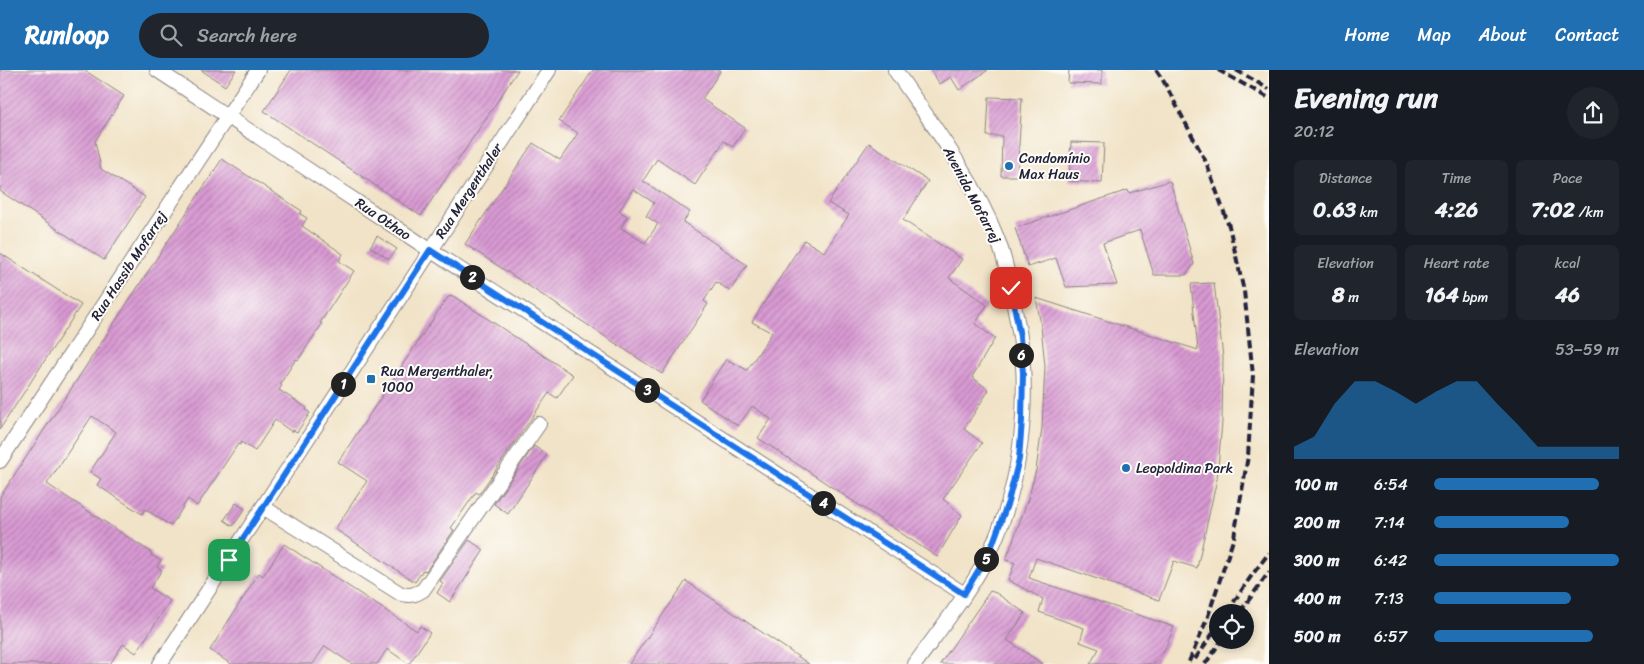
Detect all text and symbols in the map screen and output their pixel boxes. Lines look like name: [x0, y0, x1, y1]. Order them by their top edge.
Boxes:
search box: [139, 13, 489, 58]
text: Runloop: [25, 14, 109, 56]
text: Search here: [197, 19, 297, 52]
text: Home: [1345, 19, 1390, 51]
text: Map: [1418, 19, 1451, 51]
text: About: [1479, 19, 1527, 51]
text: Contact: [1555, 19, 1619, 51]
icon: search: [157, 21, 185, 49]
text: Evening run: [1294, 73, 1438, 122]
button: share: [1567, 87, 1619, 139]
text: 20:12: [1294, 117, 1334, 146]
street label: Rua Mergenthaler: [429, 137, 510, 244]
street label: Avenida Mofarrej: [935, 141, 1008, 248]
place label: Condomínio Max Haus: [1019, 146, 1090, 187]
marker: Condomínio Max Haus: [1003, 160, 1015, 172]
text: Distance: [1319, 166, 1372, 191]
text: Time: [1442, 166, 1471, 191]
text: Pace: [1553, 166, 1582, 191]
street label: Rua Othao: [350, 191, 416, 247]
text: 0.63: [1313, 191, 1356, 229]
text: 4:26: [1435, 191, 1478, 229]
text: 7:02: [1531, 191, 1575, 229]
text: km: [1356, 200, 1378, 225]
text: /km: [1575, 200, 1604, 225]
street label: Rua Hassib Mofarrej: [84, 206, 174, 326]
text: Elevation: [1317, 251, 1374, 276]
text: Heart rate: [1424, 251, 1489, 276]
text: kcal: [1555, 251, 1580, 276]
pin: 2: [460, 264, 484, 290]
text: 2: [468, 265, 477, 290]
pin: [990, 267, 1032, 309]
icon: check: [997, 274, 1025, 302]
text: 8: [1332, 276, 1345, 314]
text: 164: [1425, 276, 1459, 314]
text: 46: [1555, 276, 1580, 314]
text: m: [1345, 285, 1359, 310]
text: bpm: [1459, 285, 1488, 310]
text: Elevation: [1294, 335, 1359, 364]
text: 53–59 m: [1555, 335, 1619, 364]
pin: 6: [1008, 342, 1034, 368]
text: 6: [1018, 343, 1025, 368]
place label: Rua Mergenthaler, 1000: [381, 359, 494, 400]
pin: 1: [330, 372, 356, 396]
text: 1: [340, 372, 347, 397]
marker: Rua Mergenthaler, 1000: [365, 373, 377, 385]
pin: 3: [634, 378, 660, 402]
text: 3: [644, 378, 651, 403]
place label: Leopoldina Park: [1136, 456, 1233, 481]
marker: Leopoldina Park: [1120, 462, 1132, 474]
text: 100 m: [1294, 470, 1338, 499]
text: 6:54: [1374, 470, 1408, 499]
pin: 4: [810, 490, 836, 516]
text: 4: [819, 491, 828, 516]
text: 200 m: [1294, 508, 1340, 537]
text: 7:14: [1374, 508, 1405, 537]
pin: [208, 539, 250, 581]
icon: arrive: [215, 546, 243, 574]
pin: 5: [974, 546, 998, 572]
text: 300 m: [1294, 546, 1339, 575]
text: 6:42: [1374, 546, 1407, 575]
text: 5: [982, 547, 991, 572]
text: 400 m: [1294, 584, 1341, 613]
text: 7:13: [1374, 584, 1404, 613]
map controls: [1209, 604, 1254, 649]
button: locate: [1209, 604, 1254, 649]
text: 500 m: [1294, 622, 1340, 651]
text: 6:57: [1374, 622, 1407, 651]

